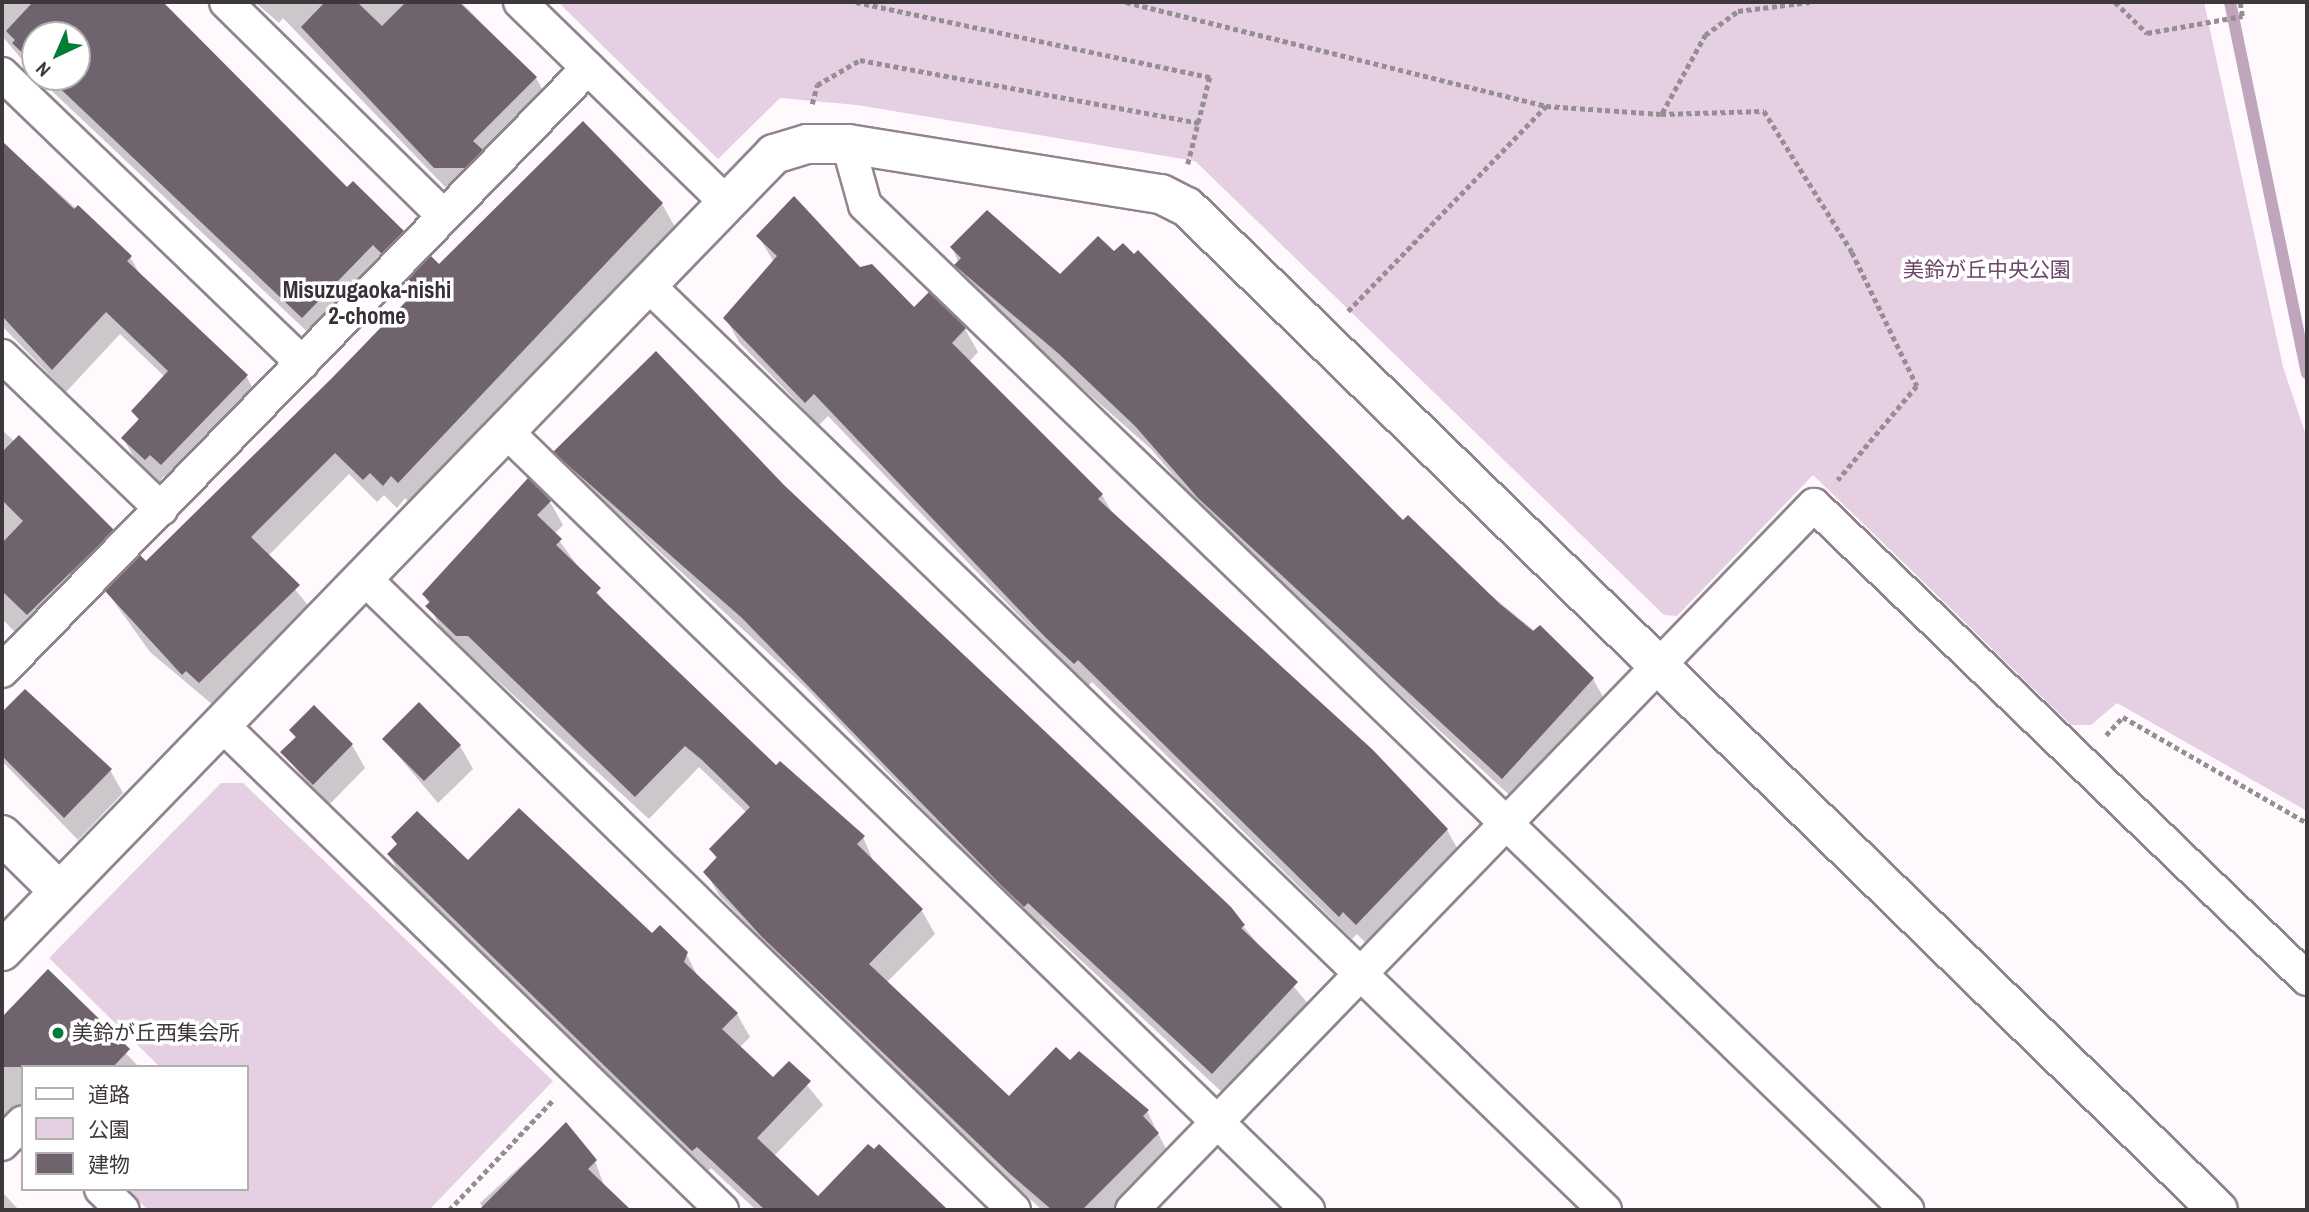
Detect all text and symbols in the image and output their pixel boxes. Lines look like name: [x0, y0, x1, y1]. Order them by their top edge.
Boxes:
north arrow: [21, 21, 91, 91]
text: N: [30, 56, 56, 83]
park label: 美鈴が丘中央公園: [1903, 257, 2071, 283]
district label: Misuzugaoka-nishi 2-chome: [283, 276, 451, 330]
place label: 美鈴が丘西集会所: [72, 1020, 240, 1046]
marker: 美鈴が丘西集会所: [50, 1025, 66, 1041]
legend: [21, 1065, 248, 1191]
text: 道路: [88, 1080, 130, 1109]
text: 公園: [88, 1115, 130, 1144]
text: 建物: [88, 1150, 130, 1179]

